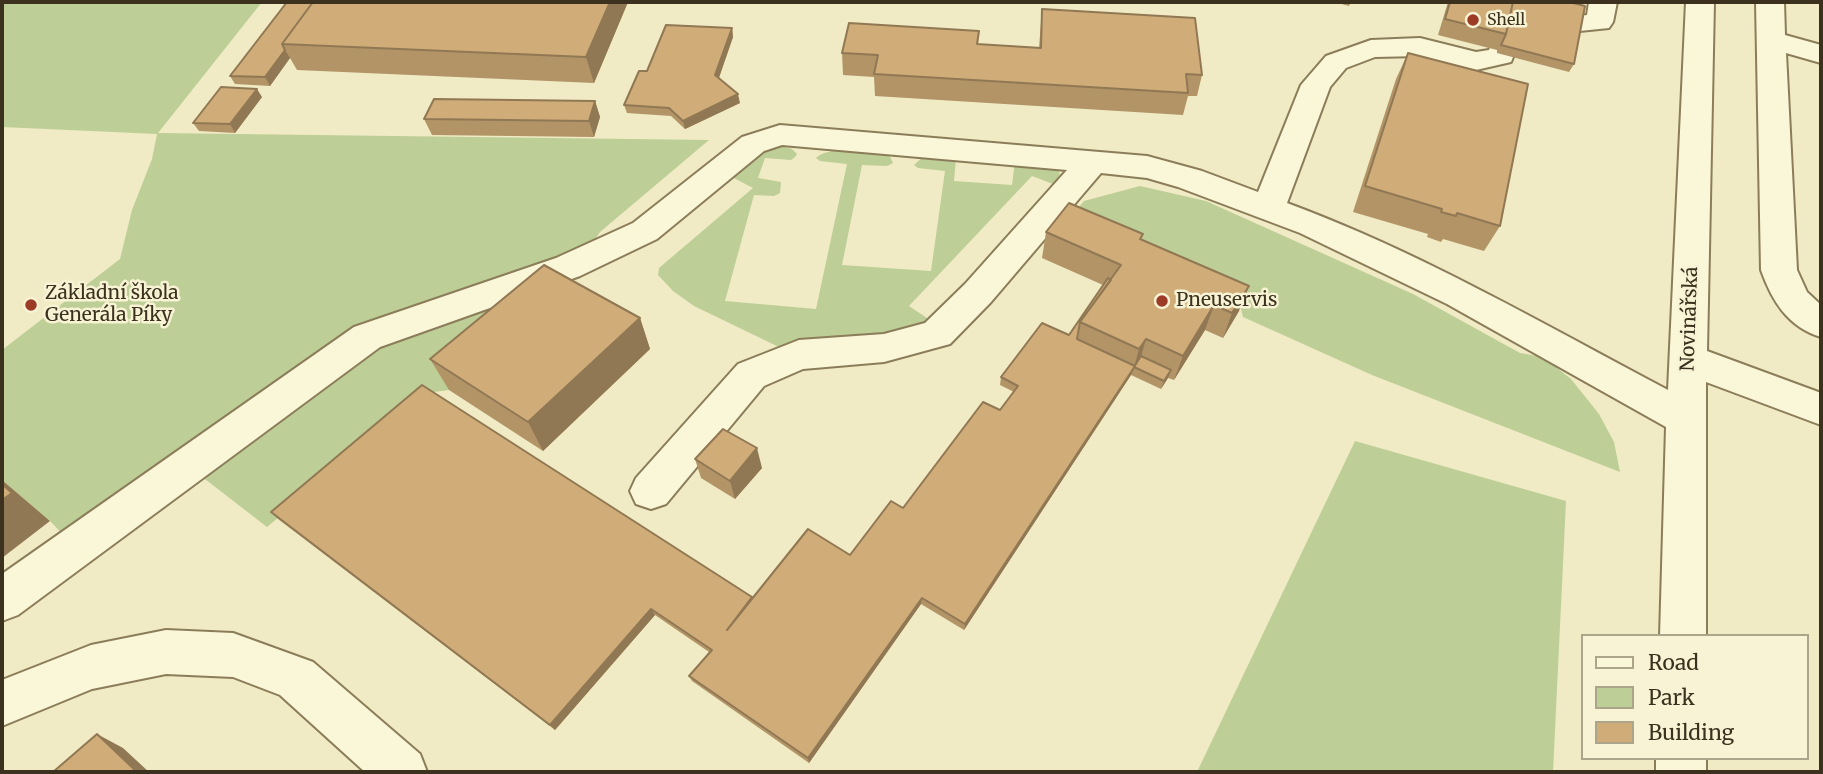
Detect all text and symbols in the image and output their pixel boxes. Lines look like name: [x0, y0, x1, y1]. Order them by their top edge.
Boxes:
place label: Shell: [1487, 10, 1525, 30]
marker: Shell: [1465, 12, 1481, 28]
street label: Novinářská: [1677, 266, 1703, 372]
place label: Základní škola Generála Píky: [45, 283, 179, 327]
place label: Pneuservis: [1176, 290, 1277, 312]
marker: Pneuservis: [1154, 293, 1170, 309]
marker: Základní škola Generála Píky: [23, 297, 39, 313]
legend: [1582, 634, 1809, 760]
text: Road: [1648, 649, 1699, 676]
text: Park: [1648, 684, 1695, 711]
text: Building: [1648, 719, 1734, 746]

